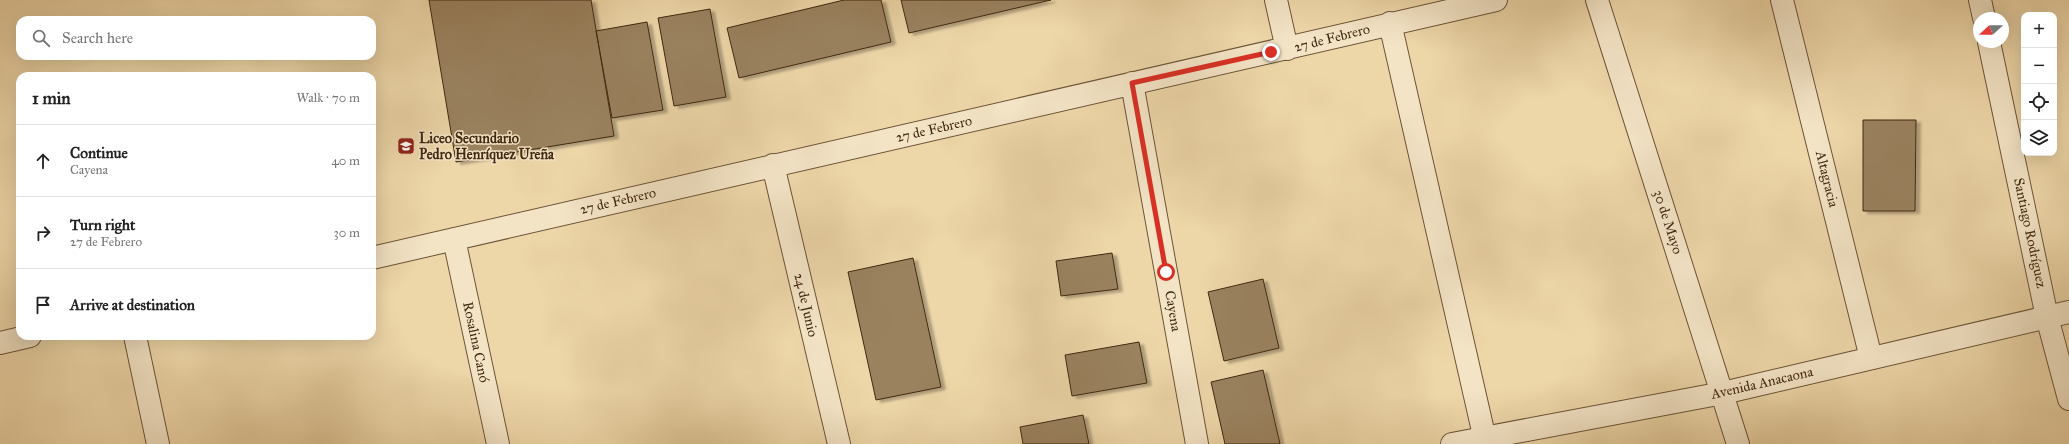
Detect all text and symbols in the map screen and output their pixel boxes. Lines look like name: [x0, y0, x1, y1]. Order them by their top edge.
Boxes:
north arrow: [1973, 12, 2009, 48]
map controls: [2021, 12, 2057, 156]
button: +: [2021, 12, 2057, 48]
search box: [16, 16, 376, 60]
street label: 27 de Febrero: [1292, 20, 1372, 56]
icon: search: [30, 27, 52, 49]
text: Search here: [62, 29, 133, 47]
route end: [1262, 43, 1280, 61]
button: −: [2021, 48, 2057, 84]
button: locate: [2021, 84, 2057, 120]
text: 1 min: [32, 88, 71, 109]
text: Walk · 70 m: [297, 90, 360, 106]
street label: 27 de Febrero: [894, 112, 974, 146]
button: layers: [2021, 120, 2057, 156]
place label: Liceo Secundario Pedro Henríquez Ureña: [419, 130, 555, 164]
school or university icon: Liceo Secundario Pedro Henríquez Ureña: [396, 136, 416, 156]
text: Continue: [70, 144, 128, 162]
street label: Altagracia: [1812, 148, 1842, 209]
icon: ahead: [32, 150, 54, 172]
text: 40 m: [331, 153, 360, 169]
text: Cayena: [70, 162, 108, 178]
street label: Santiago Rodríguez: [2010, 176, 2050, 290]
street label: 27 de Febrero: [578, 184, 658, 218]
street label: 30 de Mayo: [1650, 188, 1686, 256]
text: Turn right: [70, 216, 135, 234]
icon: right: [32, 222, 54, 244]
text: 30 m: [334, 225, 360, 241]
text: 27 de Febrero: [70, 234, 142, 250]
route start: [1157, 263, 1175, 281]
street label: 24 de Junio: [789, 271, 822, 339]
street label: Cayena: [1161, 289, 1185, 333]
icon: arrive: [32, 294, 54, 316]
text: Arrive at destination: [70, 296, 195, 314]
street label: Rosalina Canó: [459, 300, 493, 384]
street label: Avenida Anacaona: [1708, 363, 1815, 403]

